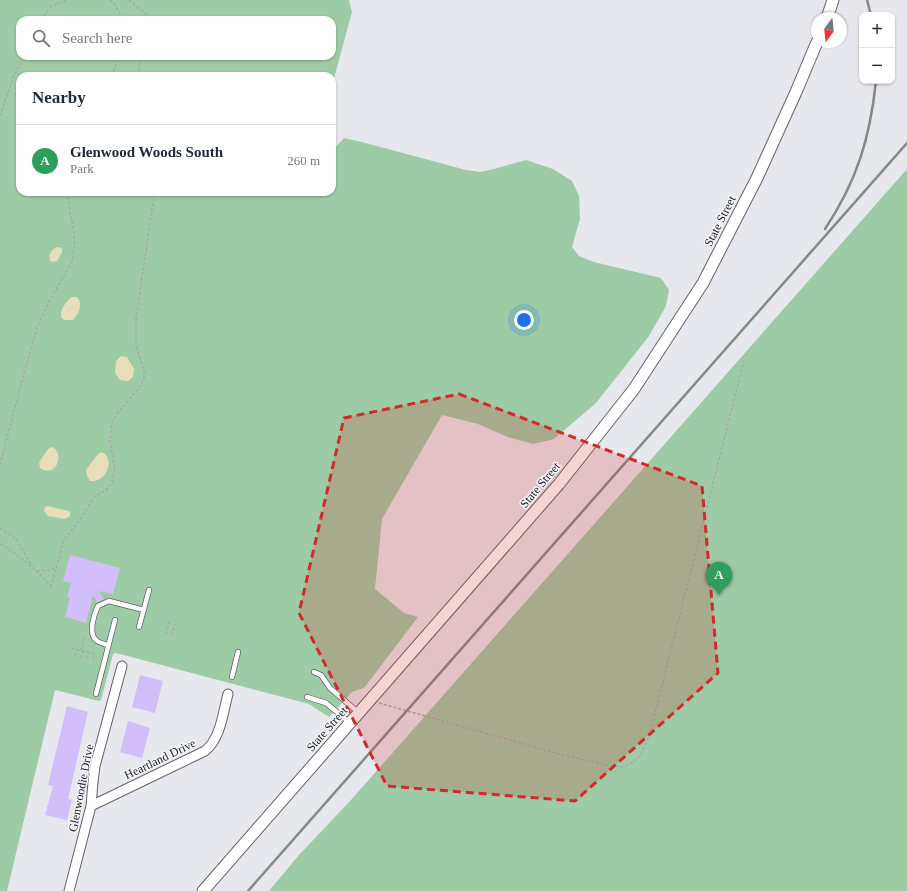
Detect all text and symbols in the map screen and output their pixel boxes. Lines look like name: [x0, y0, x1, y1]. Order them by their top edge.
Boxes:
north arrow: [811, 12, 847, 48]
map controls: [859, 12, 895, 84]
button: +: [859, 12, 895, 48]
search box: [16, 16, 336, 60]
icon: search: [30, 27, 52, 49]
text: Search here: [62, 30, 132, 46]
button: −: [859, 48, 895, 84]
text: Nearby: [32, 88, 86, 107]
text: Glenwood Woods South: [70, 144, 223, 160]
text: A: [40, 153, 50, 168]
text: 260 m: [287, 153, 320, 168]
text: Park: [70, 161, 94, 176]
street label: State Street: [701, 193, 739, 249]
your location: [514, 310, 534, 330]
street label: State Street: [517, 459, 563, 511]
pin: A: [706, 562, 732, 595]
street label: State Street: [304, 703, 351, 754]
street label: Heartland Drive: [122, 736, 198, 782]
street label: Glenwoodie Drive: [66, 743, 96, 833]

